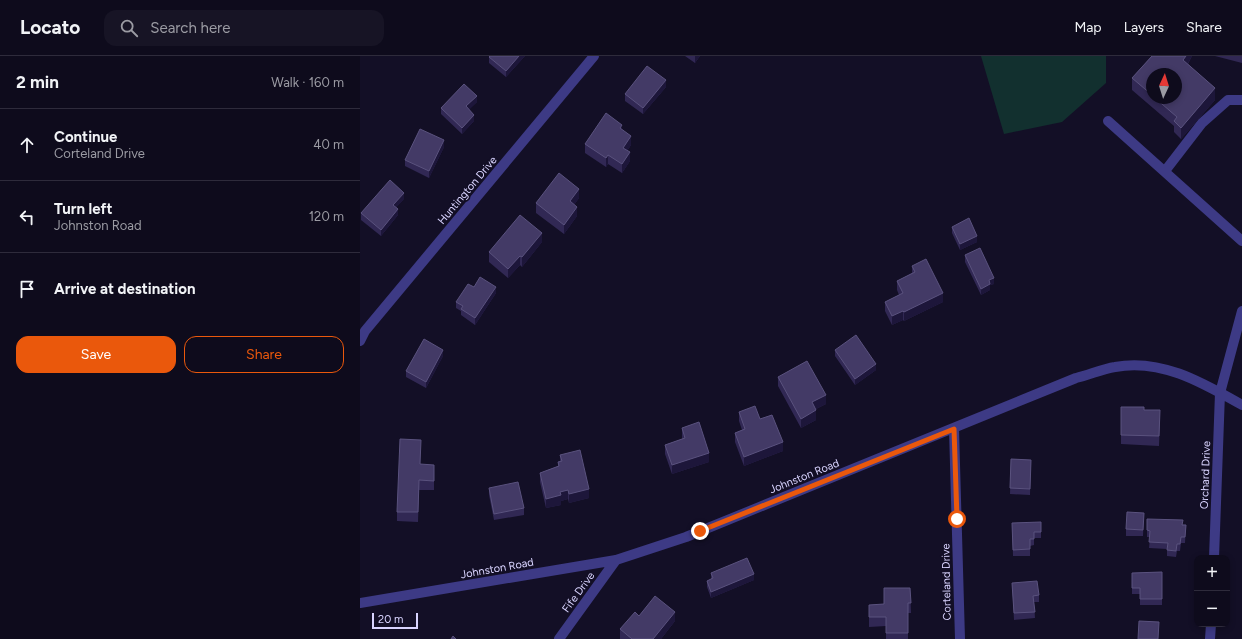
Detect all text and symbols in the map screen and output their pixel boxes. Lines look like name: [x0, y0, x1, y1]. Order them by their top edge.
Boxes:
search box: [104, 10, 384, 46]
text: Locato: [20, 16, 80, 39]
icon: search: [118, 17, 140, 39]
text: Search here: [150, 19, 230, 37]
text: Map: [1074, 19, 1102, 36]
text: Layers: [1124, 19, 1164, 36]
text: Share: [1186, 19, 1222, 36]
north arrow: [1146, 68, 1182, 104]
text: 2 min: [16, 72, 59, 92]
text: Walk · 160 m: [271, 75, 344, 90]
text: Continue: [54, 128, 117, 146]
icon: ahead: [16, 134, 38, 156]
text: 40 m: [313, 137, 344, 152]
text: Corteland Drive: [54, 146, 145, 161]
street label: Huntington Drive: [435, 154, 500, 227]
text: Turn left: [54, 200, 112, 218]
icon: left: [16, 206, 38, 228]
text: 120 m: [309, 209, 344, 224]
text: Johnston Road: [54, 218, 142, 233]
icon: arrive: [16, 278, 38, 300]
text: Arrive at destination: [54, 280, 195, 298]
button: Save: [16, 336, 176, 373]
button: Share: [184, 336, 344, 373]
street label: Orchard Drive: [1198, 441, 1213, 509]
street label: Johnston Road: [767, 457, 841, 496]
route start: [948, 510, 966, 528]
route end: [691, 522, 709, 540]
street label: Corteland Drive: [939, 543, 954, 621]
map controls: [1194, 555, 1230, 627]
button: +: [1194, 555, 1230, 591]
street label: Johnston Road: [459, 556, 535, 581]
street label: Fife Drive: [559, 570, 597, 615]
button: −: [1194, 591, 1230, 627]
scale bar: [372, 611, 418, 630]
text: 20 m: [378, 613, 403, 626]

